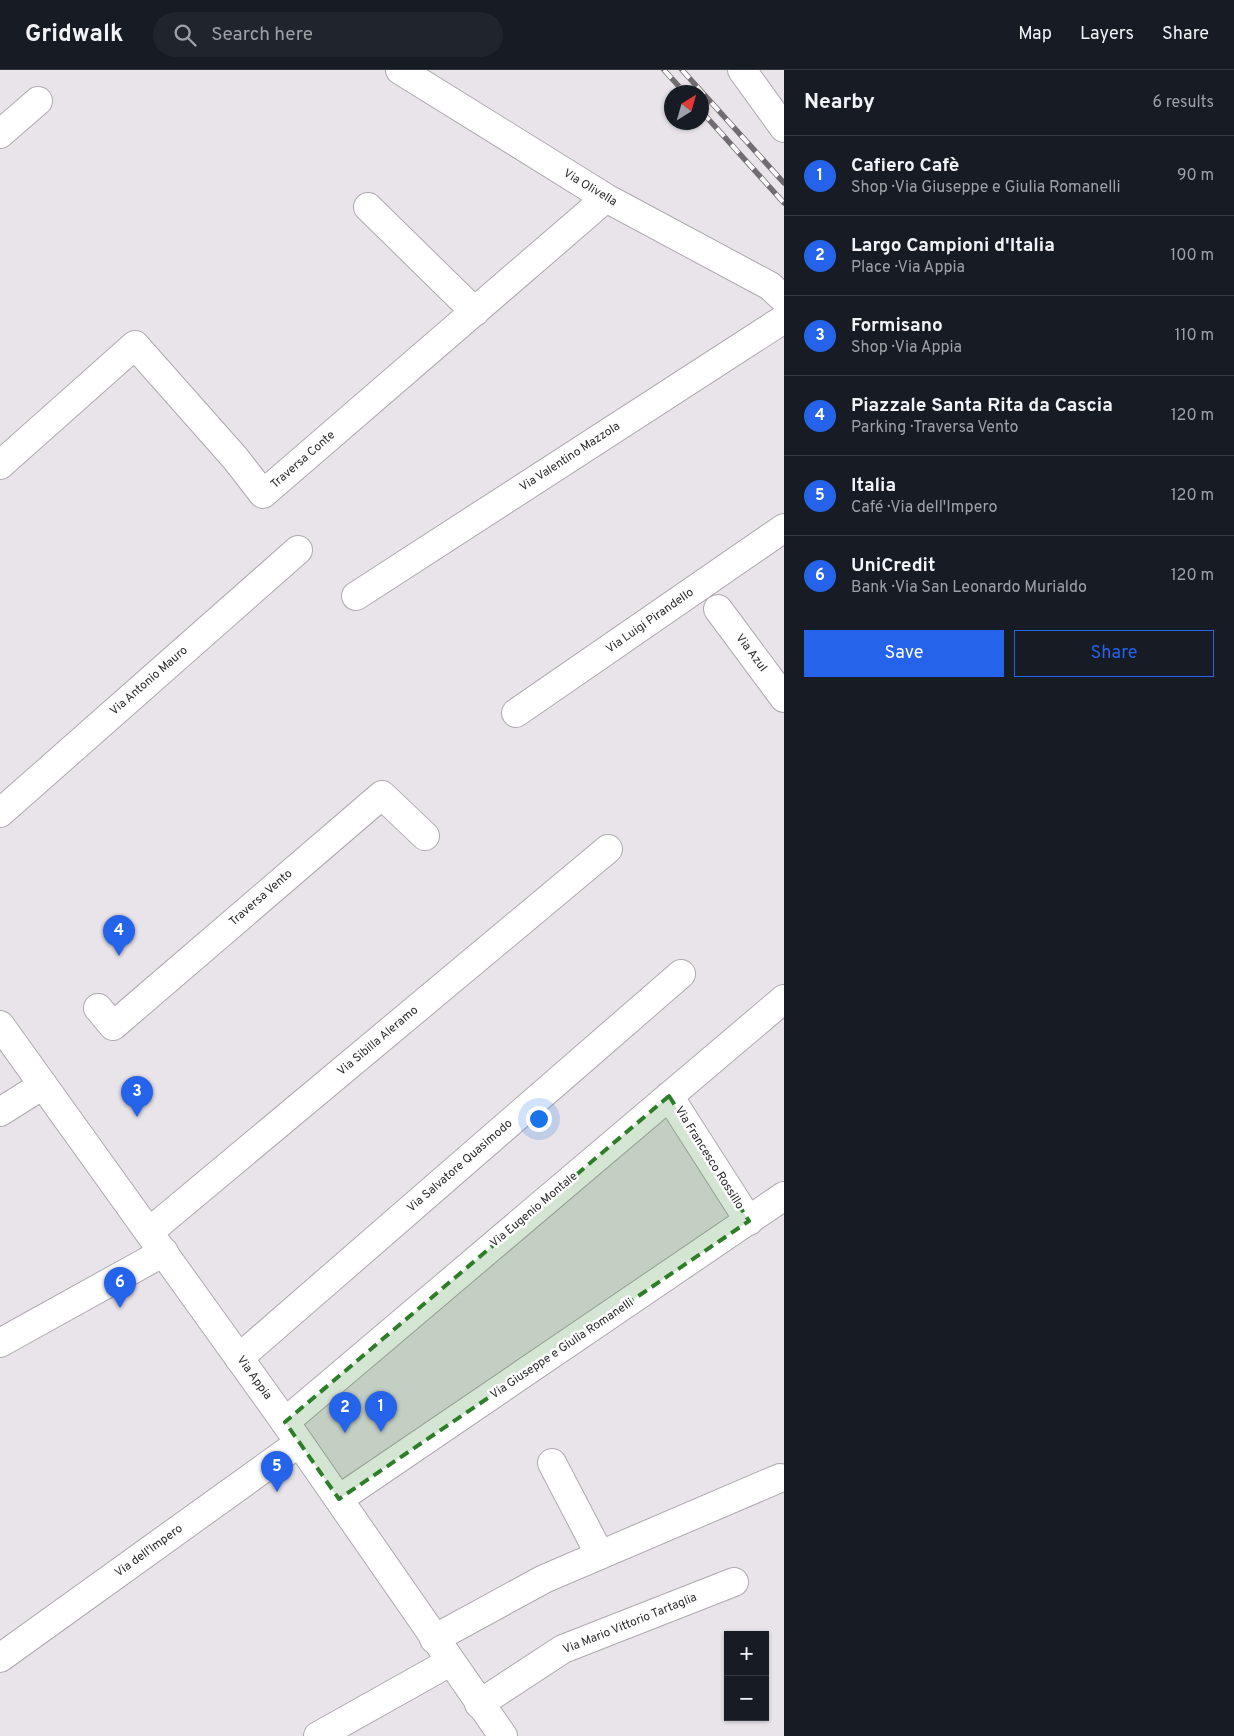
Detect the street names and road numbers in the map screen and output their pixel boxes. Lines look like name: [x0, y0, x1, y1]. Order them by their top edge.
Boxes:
street label: Via Olivella: [560, 166, 620, 210]
street label: Via Valentino Mazzola: [517, 419, 623, 495]
street label: Traversa Conte: [267, 428, 339, 492]
street label: Via Luigi Pirandello: [603, 585, 697, 657]
street label: Via Azul: [731, 631, 771, 675]
street label: Via Antonio Mauro: [107, 643, 192, 719]
street label: Traversa Vento: [226, 866, 296, 930]
street label: Via Sibilla Aleramo: [334, 1002, 422, 1080]
street label: Via Francesco Rossillo: [671, 1103, 747, 1213]
street label: Via Salvatore Quasimodo: [404, 1116, 516, 1216]
street label: Via Eugenio Montale: [487, 1169, 581, 1251]
street label: Via Giuseppe e Giulia Romanelli: [487, 1295, 637, 1403]
street label: Via Appia: [233, 1353, 275, 1403]
street label: Via dell'Impero: [112, 1521, 186, 1581]
street label: Via Mario Vittorio Tartaglia: [561, 1590, 699, 1658]

